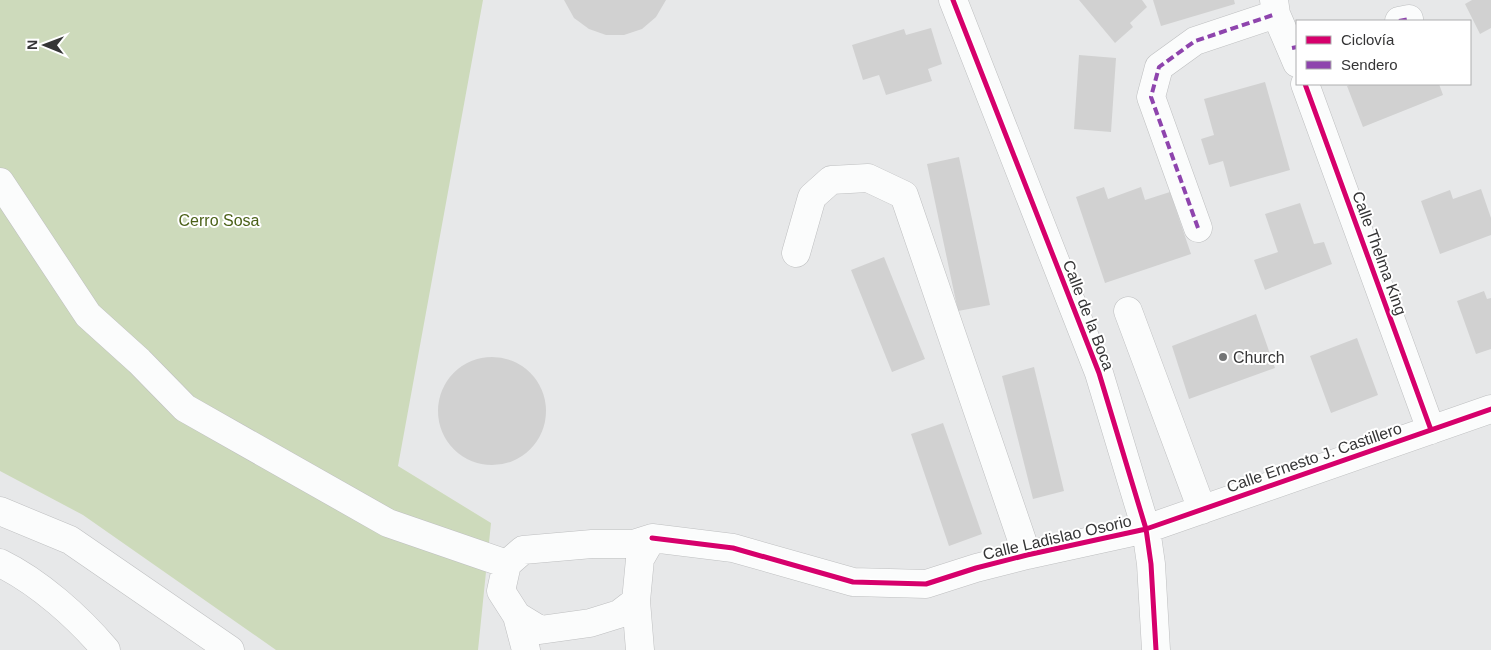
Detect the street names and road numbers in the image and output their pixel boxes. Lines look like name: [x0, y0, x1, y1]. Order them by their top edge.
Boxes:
street label: Calle Thelma King: [1349, 189, 1410, 317]
street label: Calle de la Boca: [1060, 258, 1117, 373]
street label: Calle Ernesto J. Castillero: [1224, 419, 1404, 495]
street label: Calle Ladislao Osorio: [981, 512, 1133, 563]

